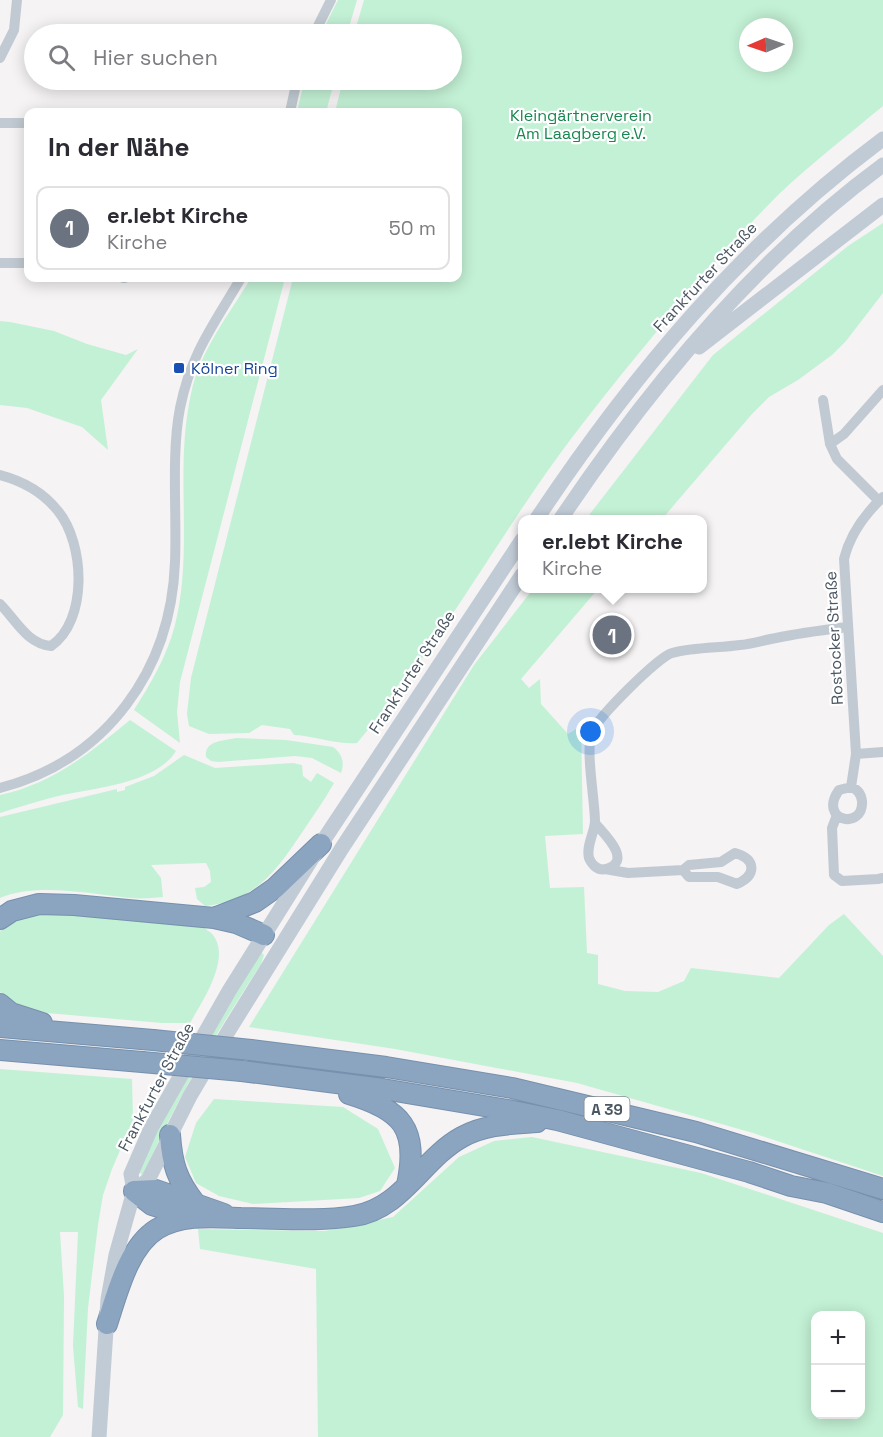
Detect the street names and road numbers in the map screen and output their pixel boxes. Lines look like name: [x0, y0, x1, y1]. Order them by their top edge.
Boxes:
street label: Frankfurter Straße: [648, 217, 762, 337]
street label: Rostocker Straße: [820, 570, 848, 706]
street label: Frankfurter Straße: [364, 606, 460, 738]
street label: Frankfurter Straße: [113, 1019, 199, 1155]
road number: A 39: [584, 1097, 630, 1121]

